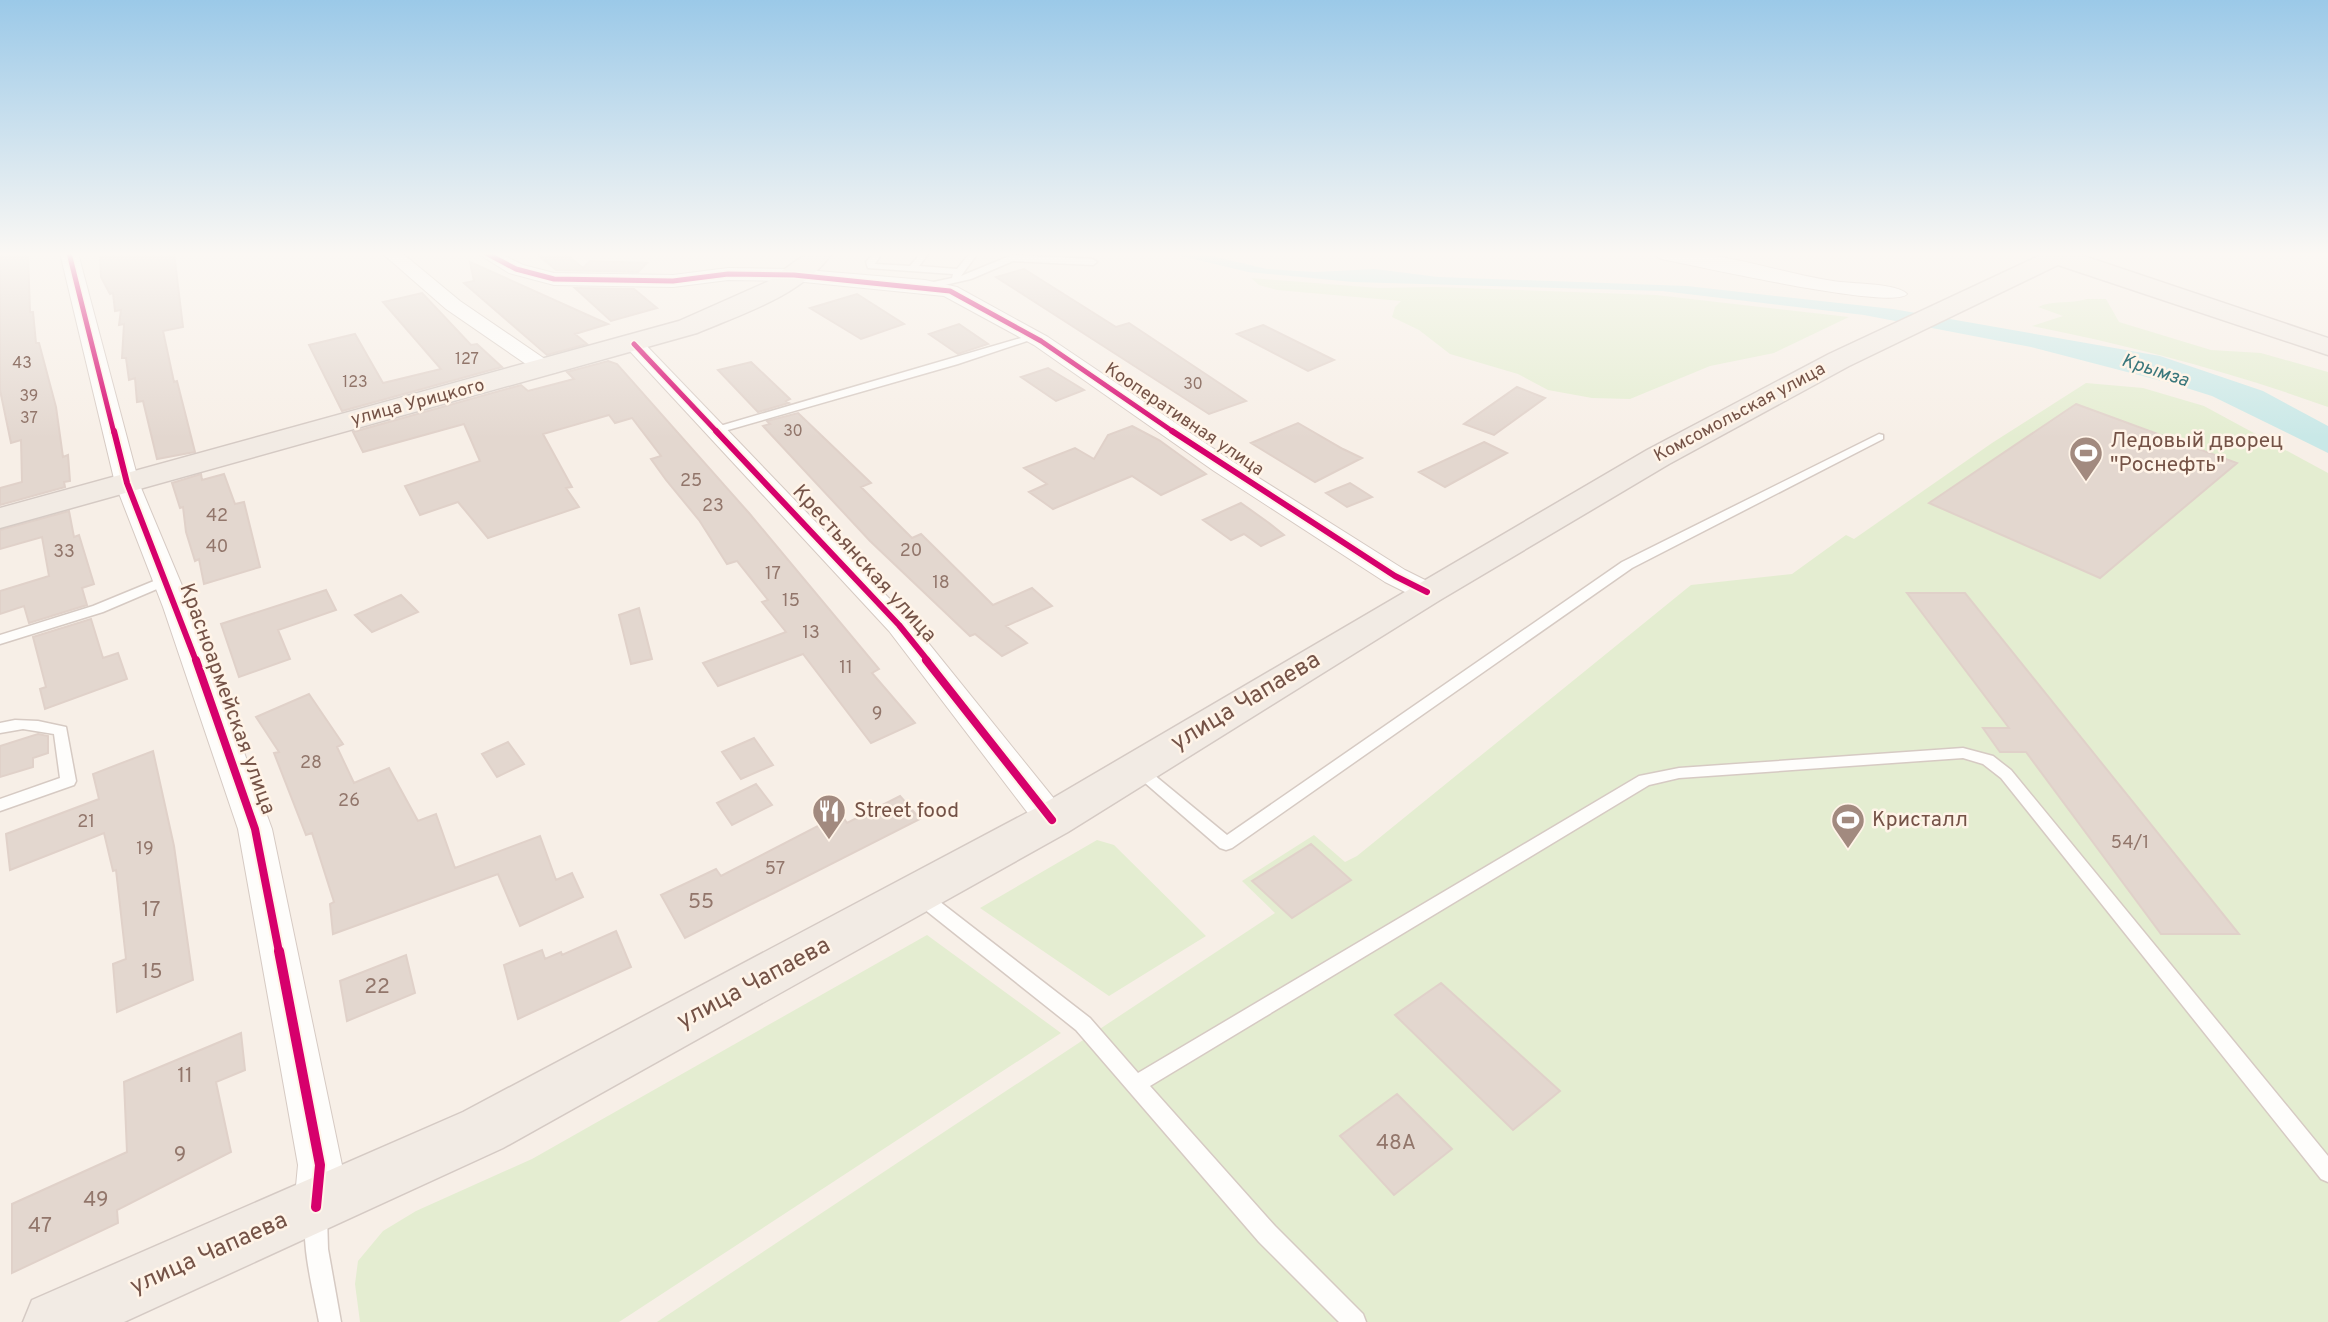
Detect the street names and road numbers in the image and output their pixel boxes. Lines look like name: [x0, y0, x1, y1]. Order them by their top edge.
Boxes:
street label: Кооперативная улица: [1100, 358, 1268, 482]
street label: Комсомольская улица: [1650, 358, 1830, 468]
street label: улица Урицкого: [349, 374, 487, 432]
street label: Крестьянская улица: [786, 479, 942, 649]
street label: Красноармейская улица: [173, 580, 281, 818]
street label: улица Чапаева: [1166, 646, 1326, 758]
street label: улица Чапаева: [672, 931, 836, 1037]
street label: улица Чапаева: [126, 1206, 292, 1302]

